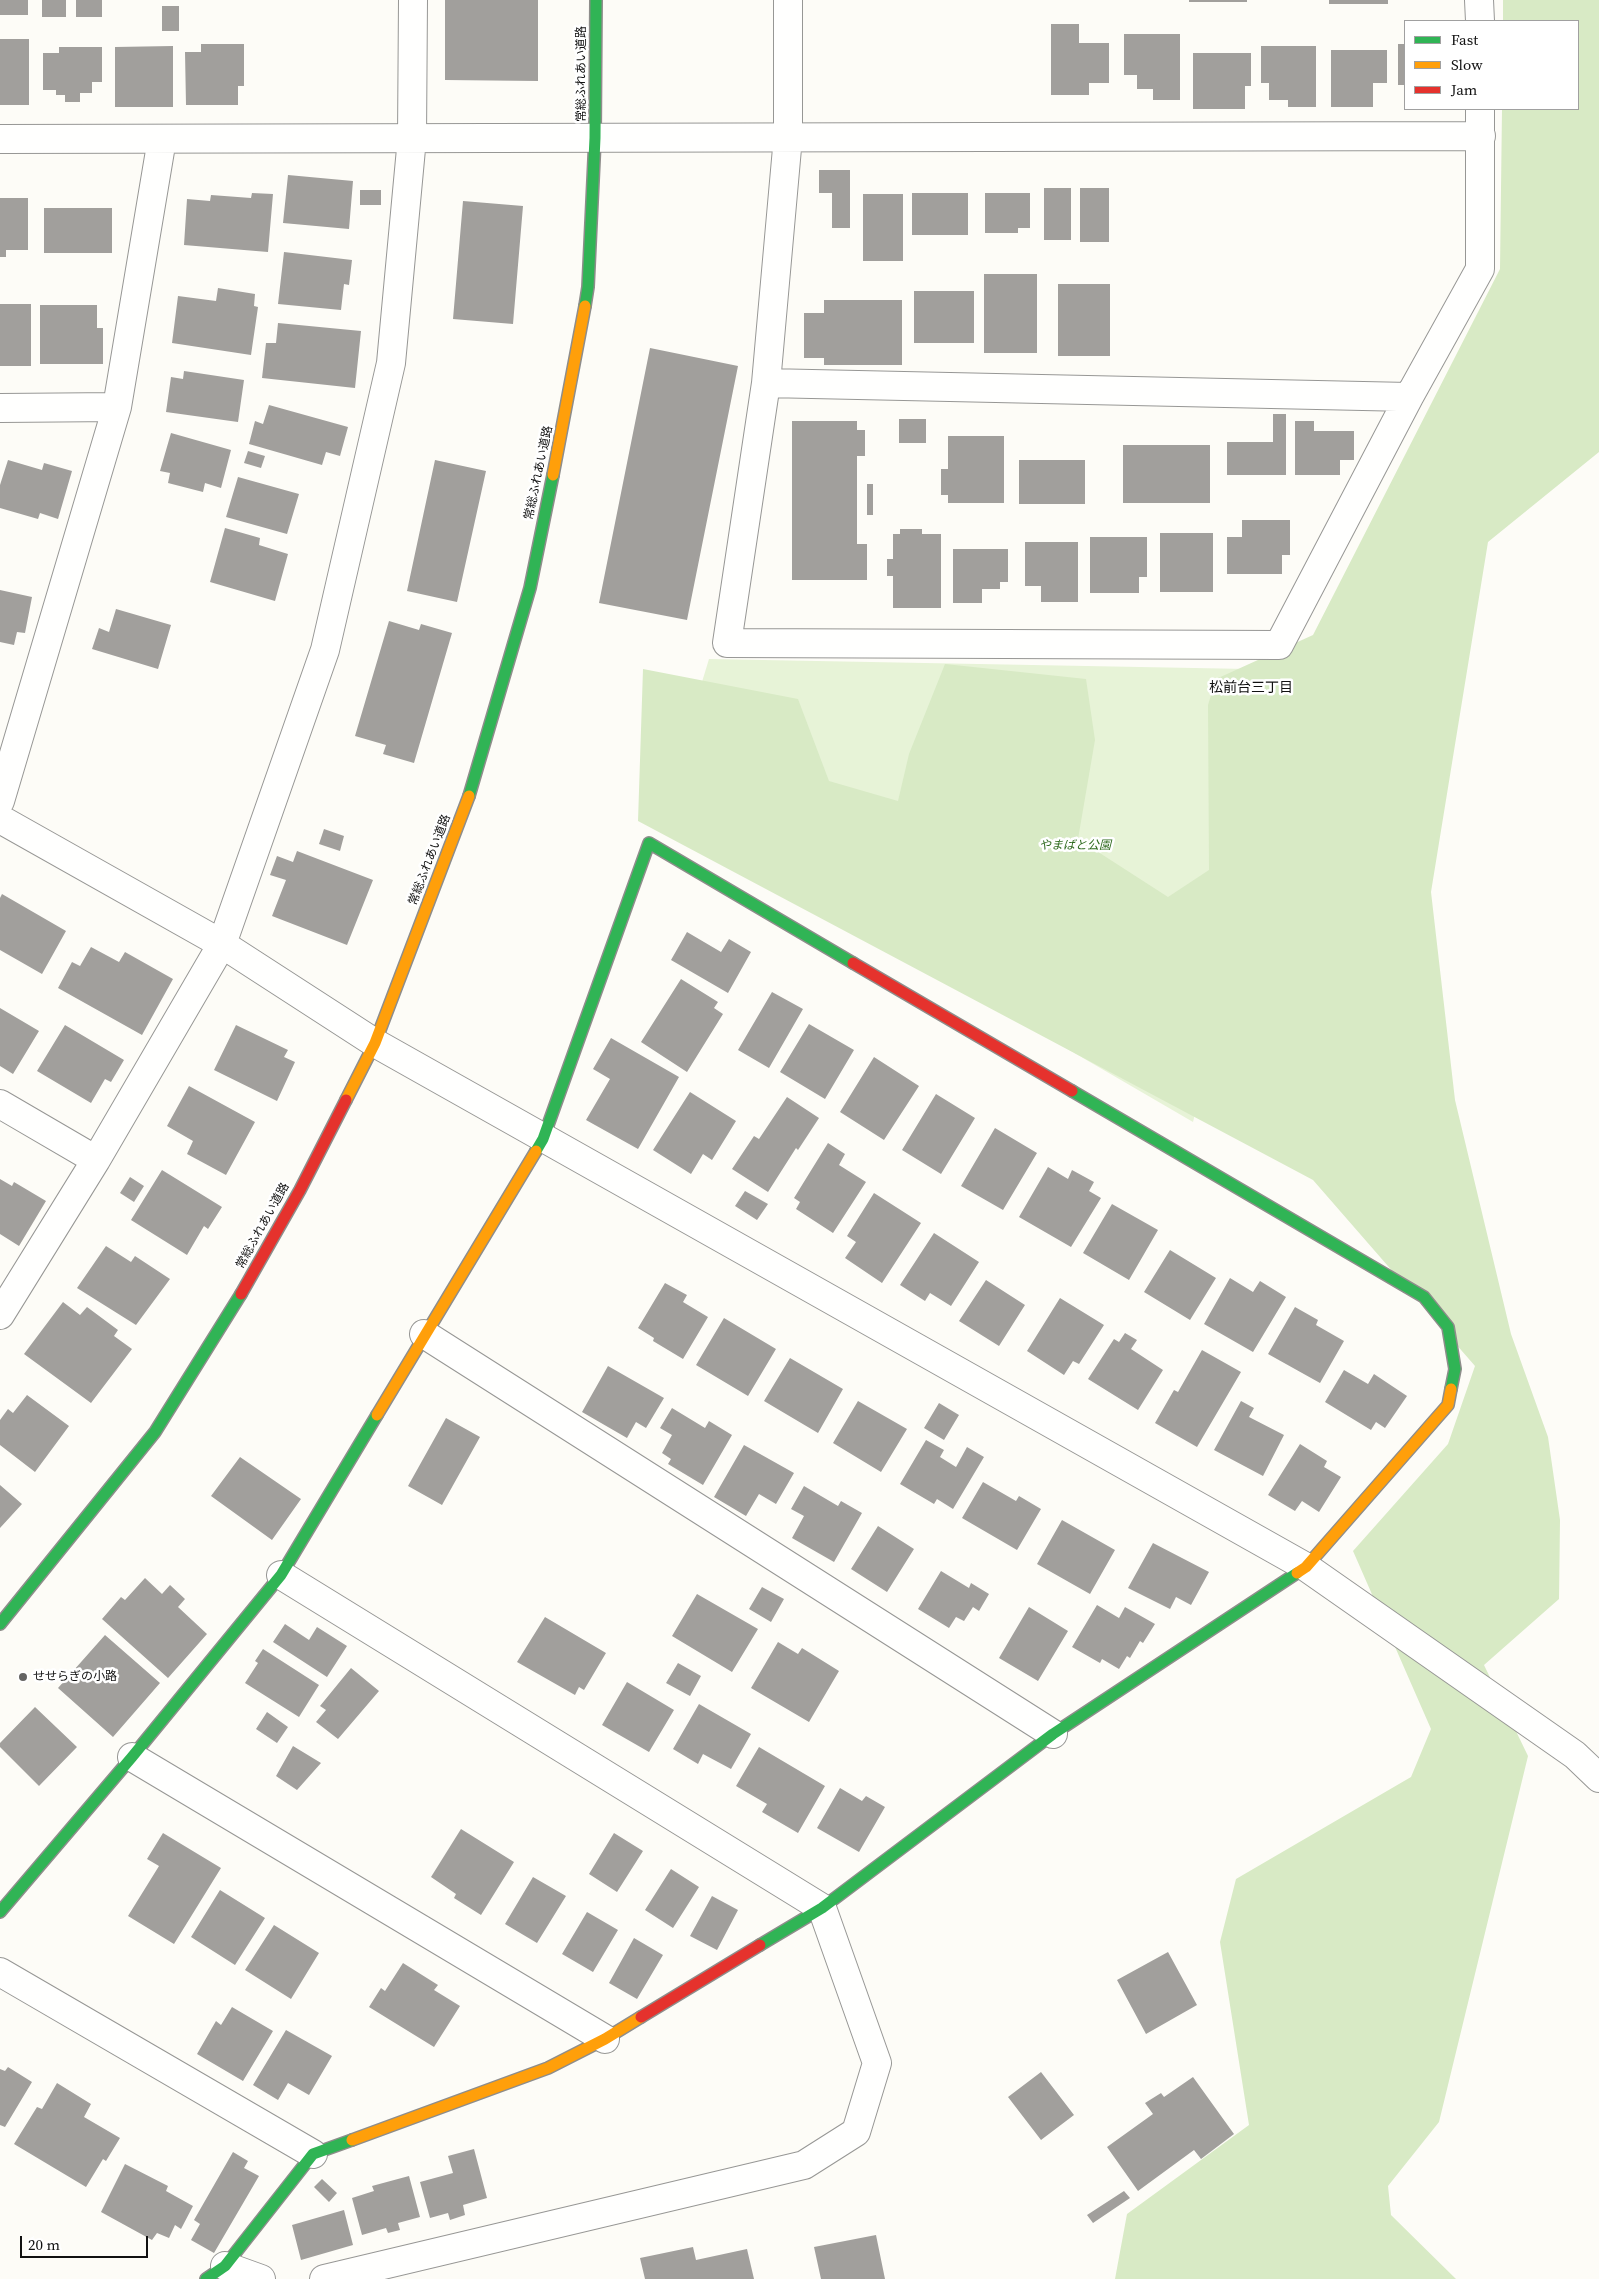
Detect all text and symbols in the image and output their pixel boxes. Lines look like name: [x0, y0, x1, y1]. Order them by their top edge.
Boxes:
legend: [1404, 20, 1579, 110]
street label: 常総ふれあい道路: [575, 26, 589, 122]
text: Fast: [1451, 29, 1478, 50]
text: Slow: [1451, 54, 1483, 75]
text: Jam: [1451, 79, 1477, 100]
street label: 常総ふれあい道路: [522, 425, 556, 521]
district label: 松前台三丁目: [1209, 680, 1293, 696]
street label: 常総ふれあい道路: [406, 813, 454, 907]
park label: やまばと公園: [1039, 839, 1111, 853]
street label: 常総ふれあい道路: [233, 1181, 293, 1271]
place label: せせらぎの小路: [33, 1670, 117, 1684]
marker: せせらぎの小路: [17, 1671, 29, 1683]
scale bar: [22, 2226, 150, 2258]
text: 20 m: [28, 2234, 60, 2255]

